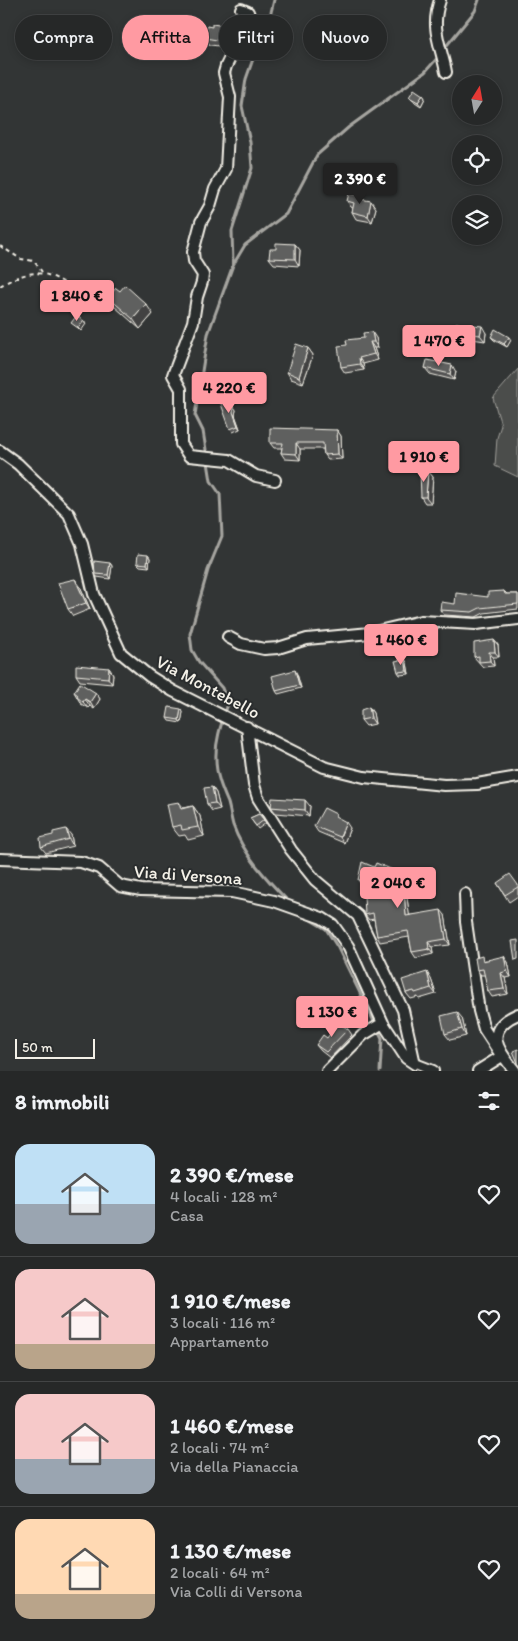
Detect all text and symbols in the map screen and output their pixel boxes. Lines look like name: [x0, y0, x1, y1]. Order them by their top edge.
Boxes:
chip: Compra: [15, 15, 112, 60]
chip: Affitta: [122, 15, 209, 60]
chip: Filtri: [219, 15, 293, 60]
chip: Nuovo: [303, 15, 387, 60]
north arrow: [452, 75, 502, 125]
map controls: [452, 75, 502, 245]
button: locate: [452, 135, 502, 185]
pin: 2 390 €: [314, 162, 406, 205]
text: 2 390 €: [334, 169, 386, 188]
button: layers: [452, 195, 502, 245]
pin: 1 840 €: [31, 280, 123, 322]
text: 1 840 €: [51, 286, 103, 305]
pin: 1 470 €: [393, 324, 485, 367]
text: 1 470 €: [413, 331, 465, 350]
pin: 4 220 €: [183, 372, 275, 414]
text: 4 220 €: [203, 378, 255, 397]
pin: 1 910 €: [378, 440, 470, 483]
text: 1 910 €: [399, 447, 449, 466]
pin: 1 460 €: [355, 624, 447, 666]
text: 1 460 €: [375, 630, 427, 649]
street label: Via Montebello: [152, 650, 264, 724]
street label: Via di Versona: [133, 860, 244, 890]
pin: 2 040 €: [352, 866, 444, 909]
text: 2 040 €: [371, 873, 425, 892]
pin: 1 130 €: [286, 996, 378, 1038]
text: 1 130 €: [307, 1002, 357, 1021]
scale bar: [15, 1036, 95, 1059]
text: 50 m: [22, 1039, 53, 1056]
icon: filters: [475, 1087, 503, 1115]
text: 8 immobili: [15, 1089, 109, 1114]
text: 2 390 €/mese: [170, 1162, 294, 1187]
icon: home: [55, 1164, 115, 1224]
icon: heart: [475, 1180, 503, 1208]
text: 4 locali · 128 m²: [170, 1187, 277, 1206]
text: Casa: [170, 1206, 204, 1225]
text: 1 910 €/mese: [170, 1288, 291, 1313]
icon: home: [55, 1289, 115, 1349]
icon: heart: [475, 1305, 503, 1333]
text: 3 locali · 116 m²: [170, 1313, 275, 1332]
text: Appartamento: [170, 1332, 269, 1351]
text: 1 460 €/mese: [170, 1413, 294, 1438]
icon: home: [55, 1414, 115, 1474]
icon: heart: [475, 1430, 503, 1458]
text: 2 locali · 74 m²: [170, 1438, 269, 1457]
text: Via della Pianaccia: [170, 1457, 299, 1476]
text: 1 130 €/mese: [170, 1538, 291, 1563]
icon: home: [55, 1539, 115, 1599]
icon: heart: [475, 1555, 503, 1583]
text: 2 locali · 64 m²: [170, 1563, 270, 1582]
text: Via Colli di Versona: [170, 1582, 302, 1601]

